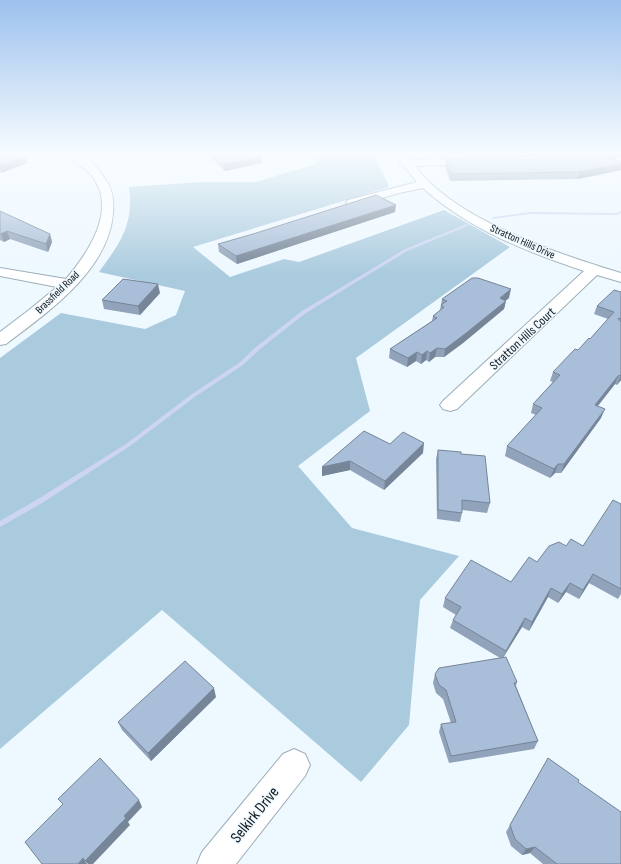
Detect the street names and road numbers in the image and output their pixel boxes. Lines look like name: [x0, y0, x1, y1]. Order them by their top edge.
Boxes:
street label: Stratton Hills Drive: [488, 221, 557, 262]
street label: Brassfield Road: [33, 268, 82, 316]
street label: Stratton Hills Court: [486, 304, 559, 373]
street label: Selkirk Drive: [227, 783, 283, 847]

